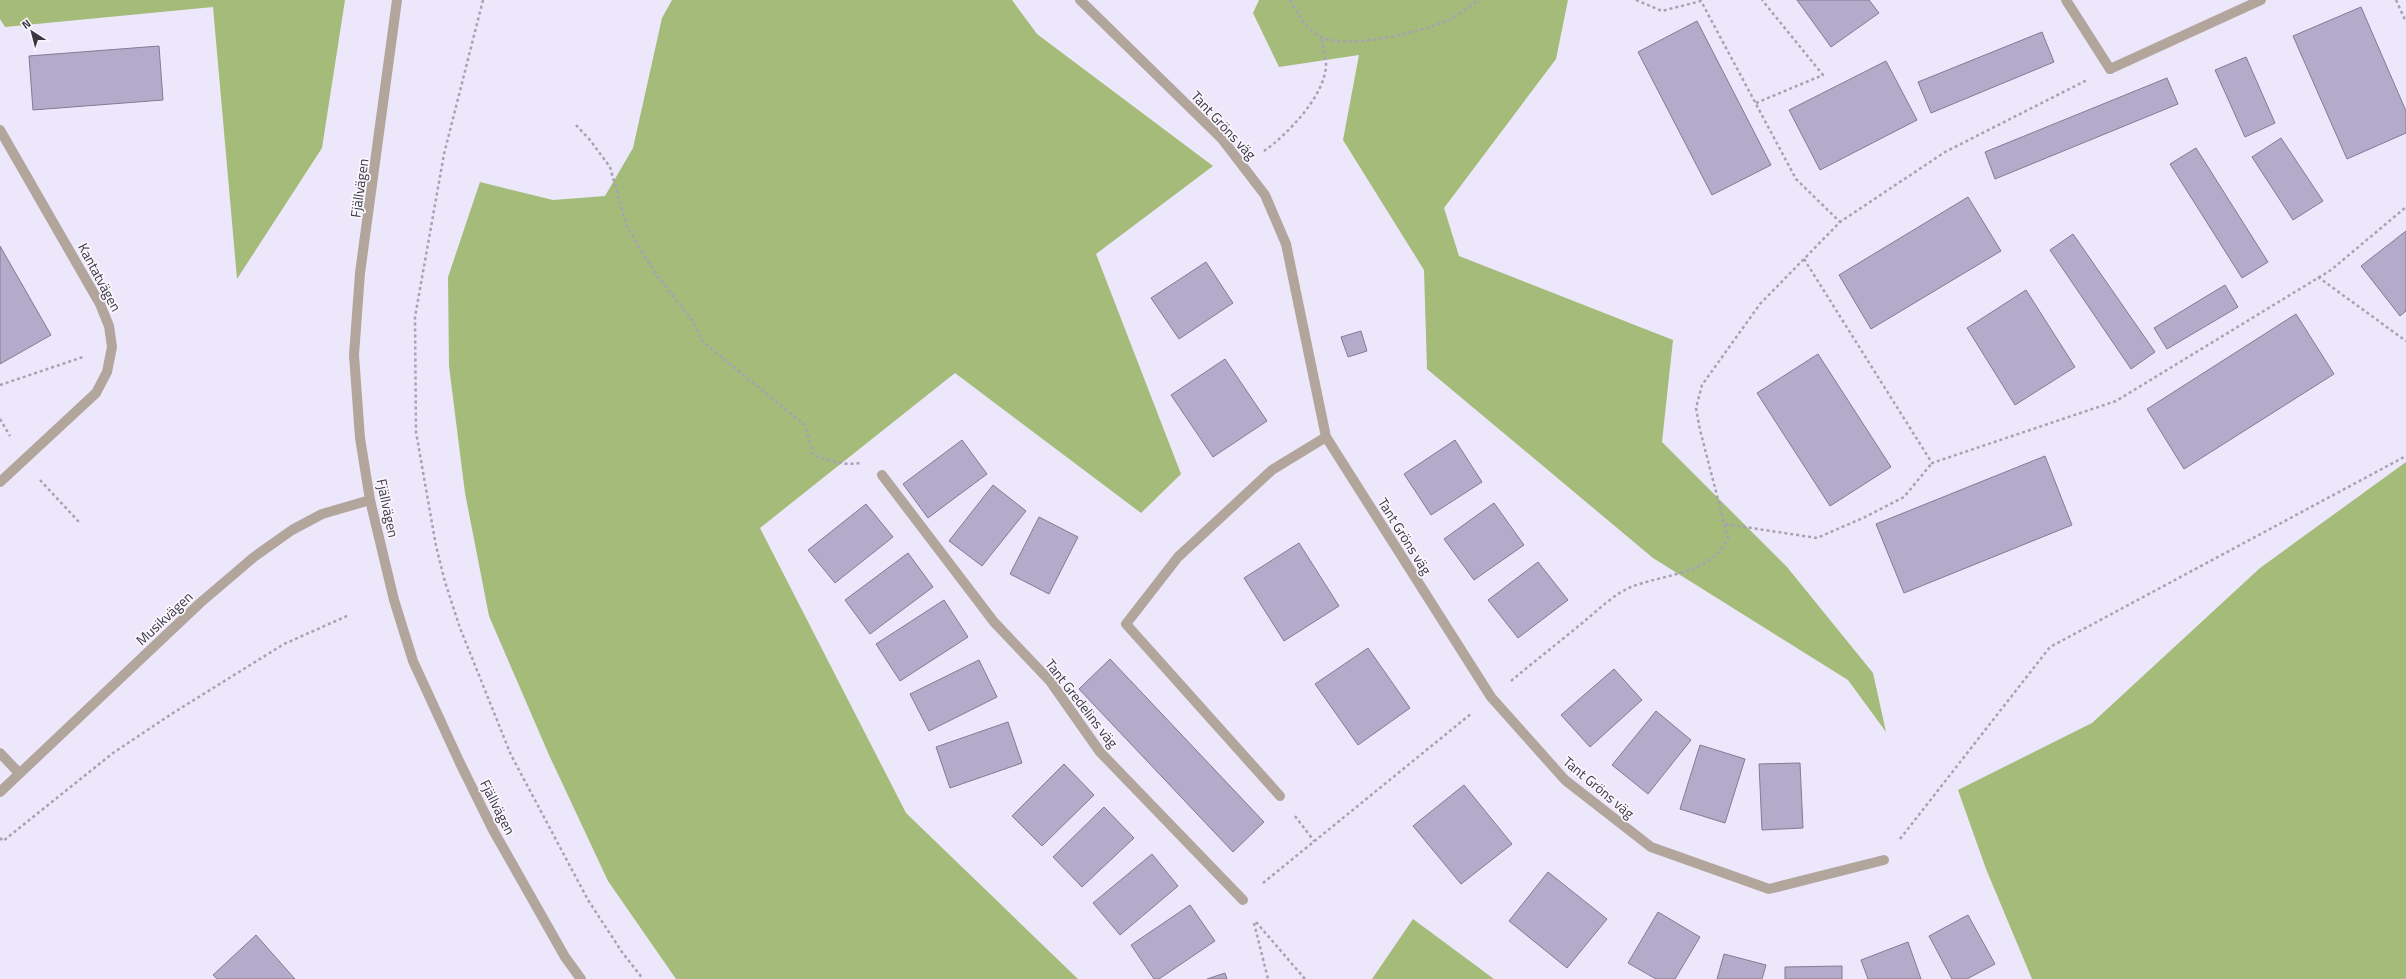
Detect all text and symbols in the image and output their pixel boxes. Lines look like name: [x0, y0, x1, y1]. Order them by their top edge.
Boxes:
north arrow: [12, 12, 52, 52]
text: N: [18, 15, 34, 33]
street label: Tant Gröns väg: [1187, 86, 1261, 164]
street label: Fjällvägen: [344, 157, 374, 219]
street label: Kantatvägen: [73, 239, 127, 315]
street label: Fjällvägen: [372, 477, 404, 539]
street label: Tant Gröns väg: [1373, 493, 1437, 579]
street label: Musikvägen: [131, 586, 197, 650]
street label: Tant Gredelins väg: [1041, 654, 1123, 752]
street label: Tant Gröns väg: [1559, 751, 1639, 823]
street label: Fjällvägen: [475, 776, 521, 838]

